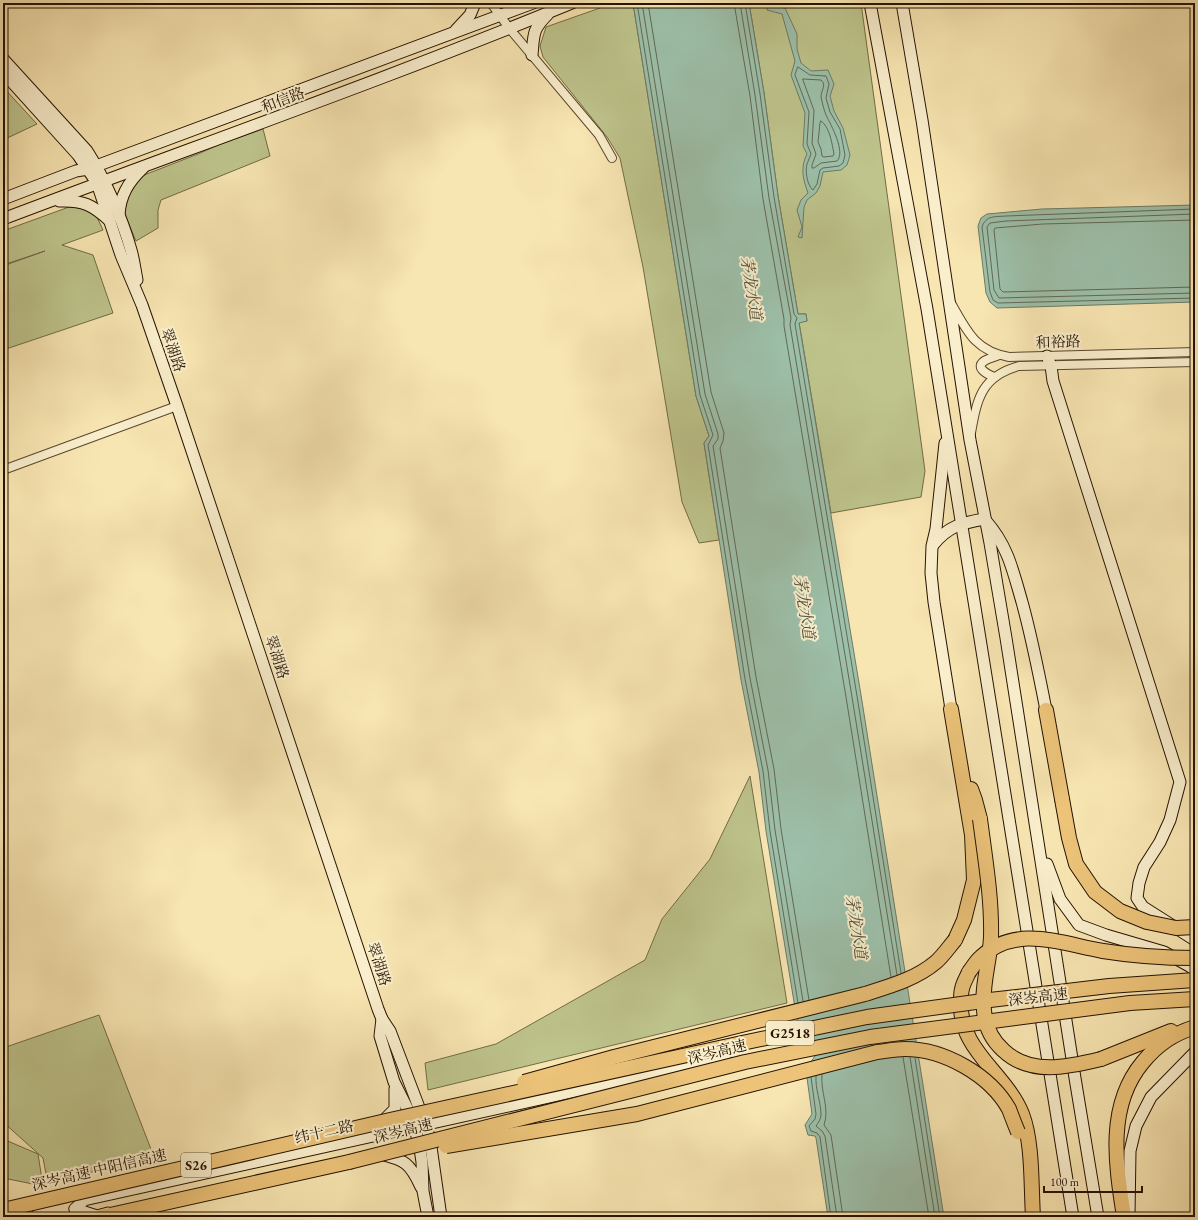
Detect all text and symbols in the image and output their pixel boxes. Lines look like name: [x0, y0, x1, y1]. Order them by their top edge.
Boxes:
street label: 和信路: [258, 83, 307, 116]
water label: 茅龙水道: [736, 255, 767, 323]
street label: 翠湖路: [157, 325, 190, 374]
street label: 和裕路: [1035, 331, 1081, 352]
water label: 茅龙水道: [789, 574, 820, 642]
street label: 翠湖路: [261, 633, 293, 681]
water label: 茅龙水道: [841, 894, 872, 962]
street label: 翠湖路: [363, 940, 395, 988]
street label: 深岑高速: [1007, 983, 1069, 1010]
road number: G2518: [766, 1021, 814, 1045]
street label: 深岑高速: [685, 1035, 748, 1068]
street label: 深岑高速: [371, 1114, 434, 1147]
street label: 纬十二路: [293, 1116, 355, 1148]
street label: 深岑高速 中阳信高速: [30, 1145, 168, 1194]
road number: S26: [181, 1153, 211, 1177]
scale bar: [1044, 1168, 1142, 1194]
text: 100 m: [1050, 1174, 1080, 1190]

